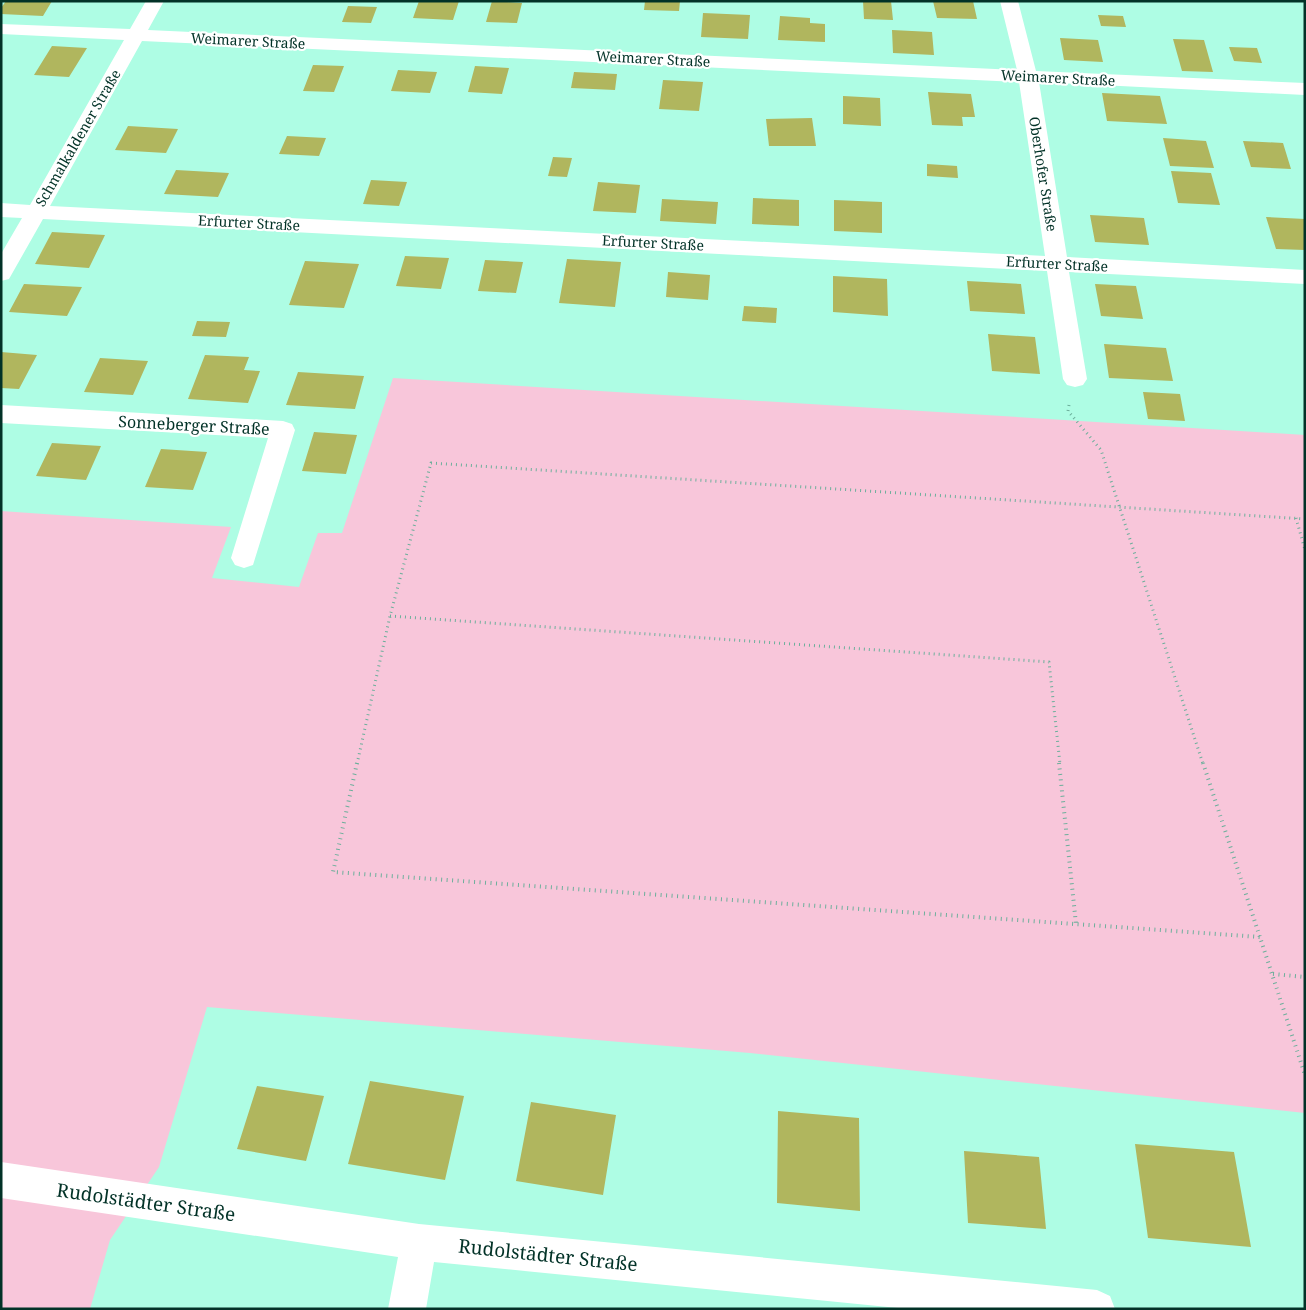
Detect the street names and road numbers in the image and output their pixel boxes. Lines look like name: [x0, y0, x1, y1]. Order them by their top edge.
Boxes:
street label: Weimarer Straße: [190, 28, 306, 53]
street label: Weimarer Straße: [595, 46, 711, 71]
street label: Weimarer Straße: [1000, 65, 1116, 90]
street label: Schmalkaldener Straße: [30, 66, 125, 210]
street label: Oberhofer Straße: [1025, 115, 1062, 233]
street label: Erfurter Straße: [198, 210, 300, 235]
street label: Erfurter Straße: [602, 230, 704, 255]
street label: Erfurter Straße: [1006, 251, 1108, 276]
street label: Sonneberger Straße: [118, 410, 270, 440]
street label: Rudolstädter Straße: [55, 1177, 237, 1227]
street label: Rudolstädter Straße: [457, 1233, 639, 1277]

